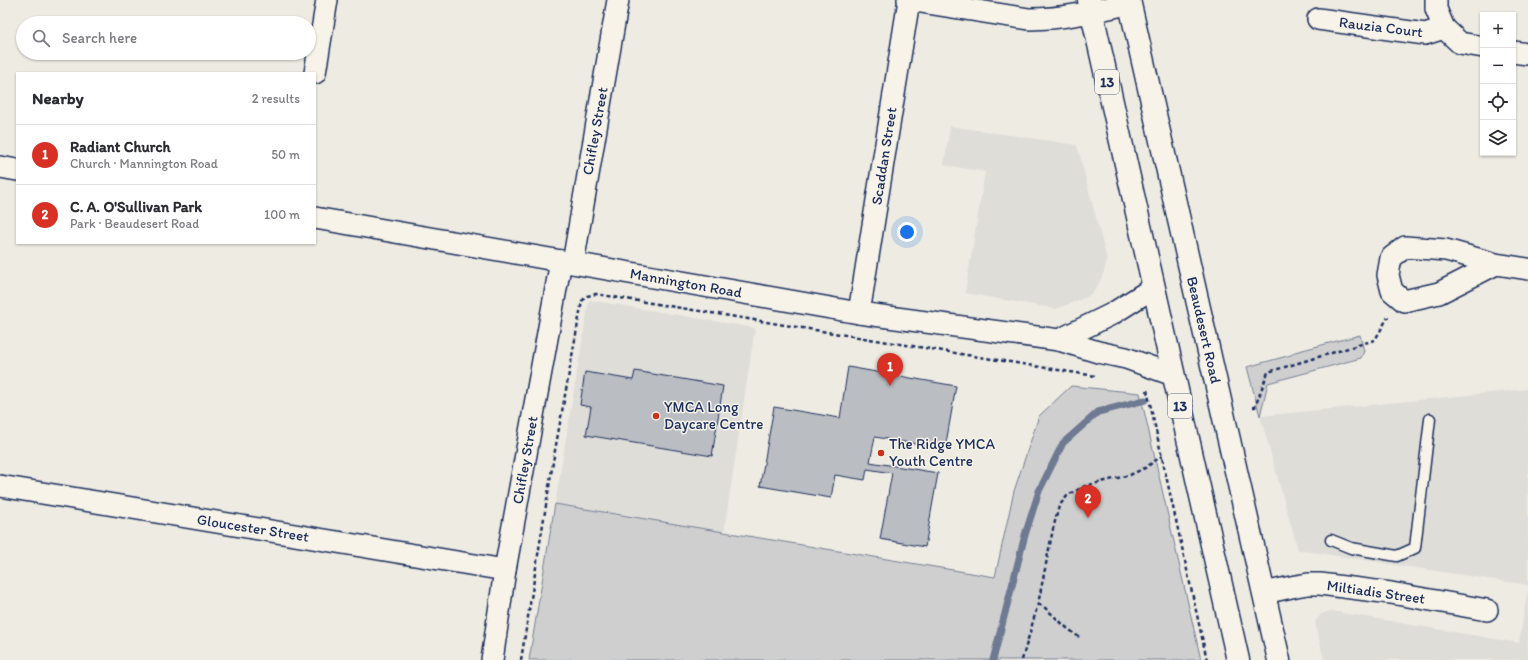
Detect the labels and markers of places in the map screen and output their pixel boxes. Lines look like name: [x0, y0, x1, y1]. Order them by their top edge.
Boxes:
pin: 1: [877, 353, 903, 386]
place label: YMCA Long Daycare Centre: [664, 398, 763, 433]
marker: YMCA Long Daycare Centre: [651, 411, 661, 421]
place label: The Ridge YMCA Youth Centre: [889, 435, 995, 470]
marker: The Ridge YMCA Youth Centre: [876, 448, 886, 458]
pin: 2: [1075, 485, 1101, 518]

